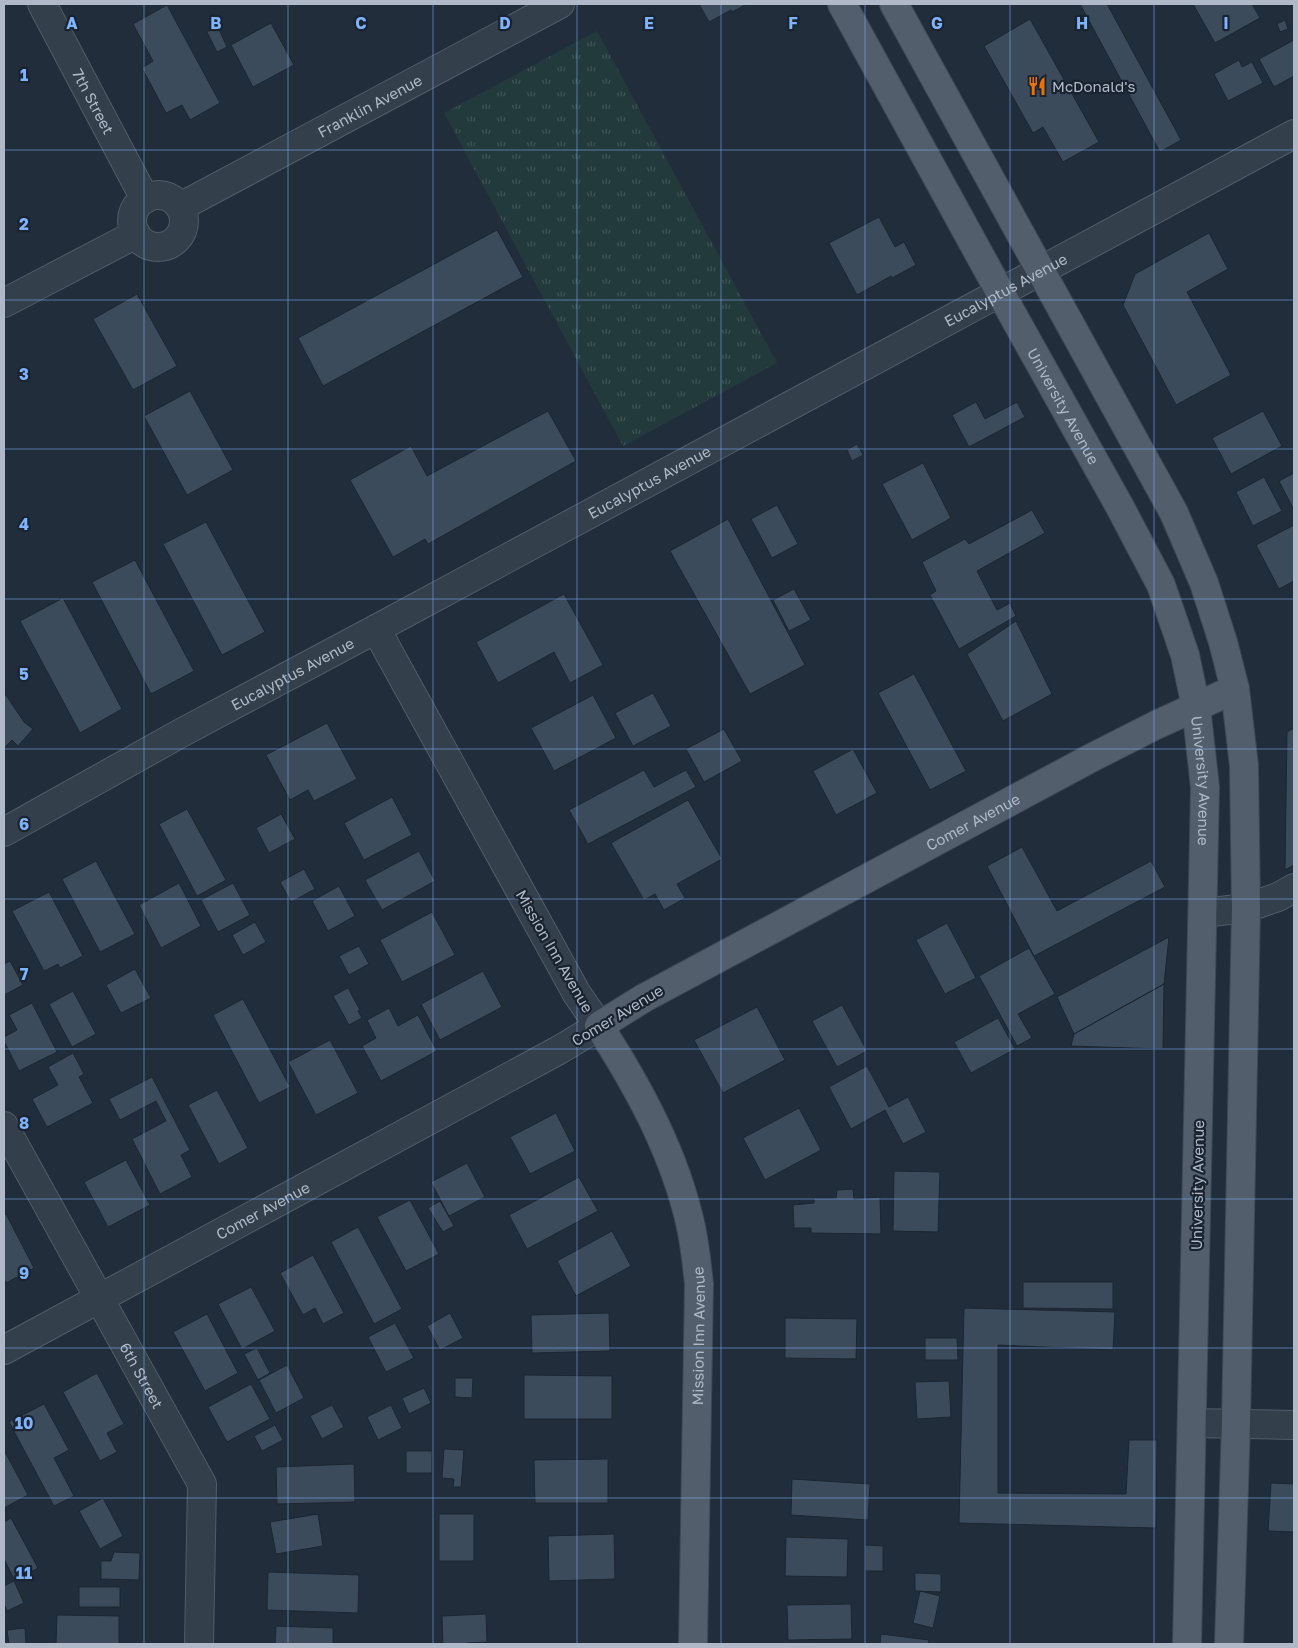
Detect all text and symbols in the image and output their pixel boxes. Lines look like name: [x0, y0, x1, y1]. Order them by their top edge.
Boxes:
text: A: [66, 13, 78, 33]
text: B: [210, 13, 222, 33]
text: C: [355, 13, 367, 33]
text: D: [499, 13, 511, 33]
text: E: [644, 13, 654, 33]
text: F: [788, 13, 798, 33]
text: G: [931, 13, 943, 33]
text: H: [1076, 13, 1088, 33]
text: I: [1223, 13, 1229, 33]
text: 1: [20, 65, 28, 85]
street label: 7th Street: [69, 65, 118, 137]
street label: Franklin Avenue: [314, 70, 425, 141]
restaurant icon: McDonald's: [1026, 75, 1048, 97]
place label: McDonald's: [1052, 77, 1135, 95]
text: 2: [19, 214, 29, 234]
street label: Eucalyptus Avenue: [941, 249, 1070, 330]
street label: University Avenue: [1024, 345, 1103, 468]
text: 3: [19, 364, 29, 384]
street label: Eucalyptus Avenue: [585, 441, 714, 522]
text: 4: [19, 514, 29, 534]
street label: Eucalyptus Avenue: [228, 633, 357, 714]
text: 5: [19, 664, 29, 684]
street label: University Avenue: [1188, 715, 1214, 846]
street label: Comer Avenue: [923, 789, 1023, 854]
text: 6: [19, 814, 29, 834]
street label: Mission Inn Avenue: [513, 886, 598, 1016]
text: 7: [20, 964, 29, 984]
street label: Comer Avenue: [568, 980, 666, 1049]
text: 8: [19, 1113, 29, 1133]
street label: University Avenue: [1187, 1119, 1207, 1250]
street label: Comer Avenue: [213, 1177, 313, 1243]
text: 9: [19, 1263, 29, 1283]
street label: Mission Inn Avenue: [688, 1265, 708, 1406]
street label: 6th Street: [117, 1339, 167, 1411]
text: 10: [15, 1413, 33, 1433]
text: 11: [16, 1563, 32, 1583]

